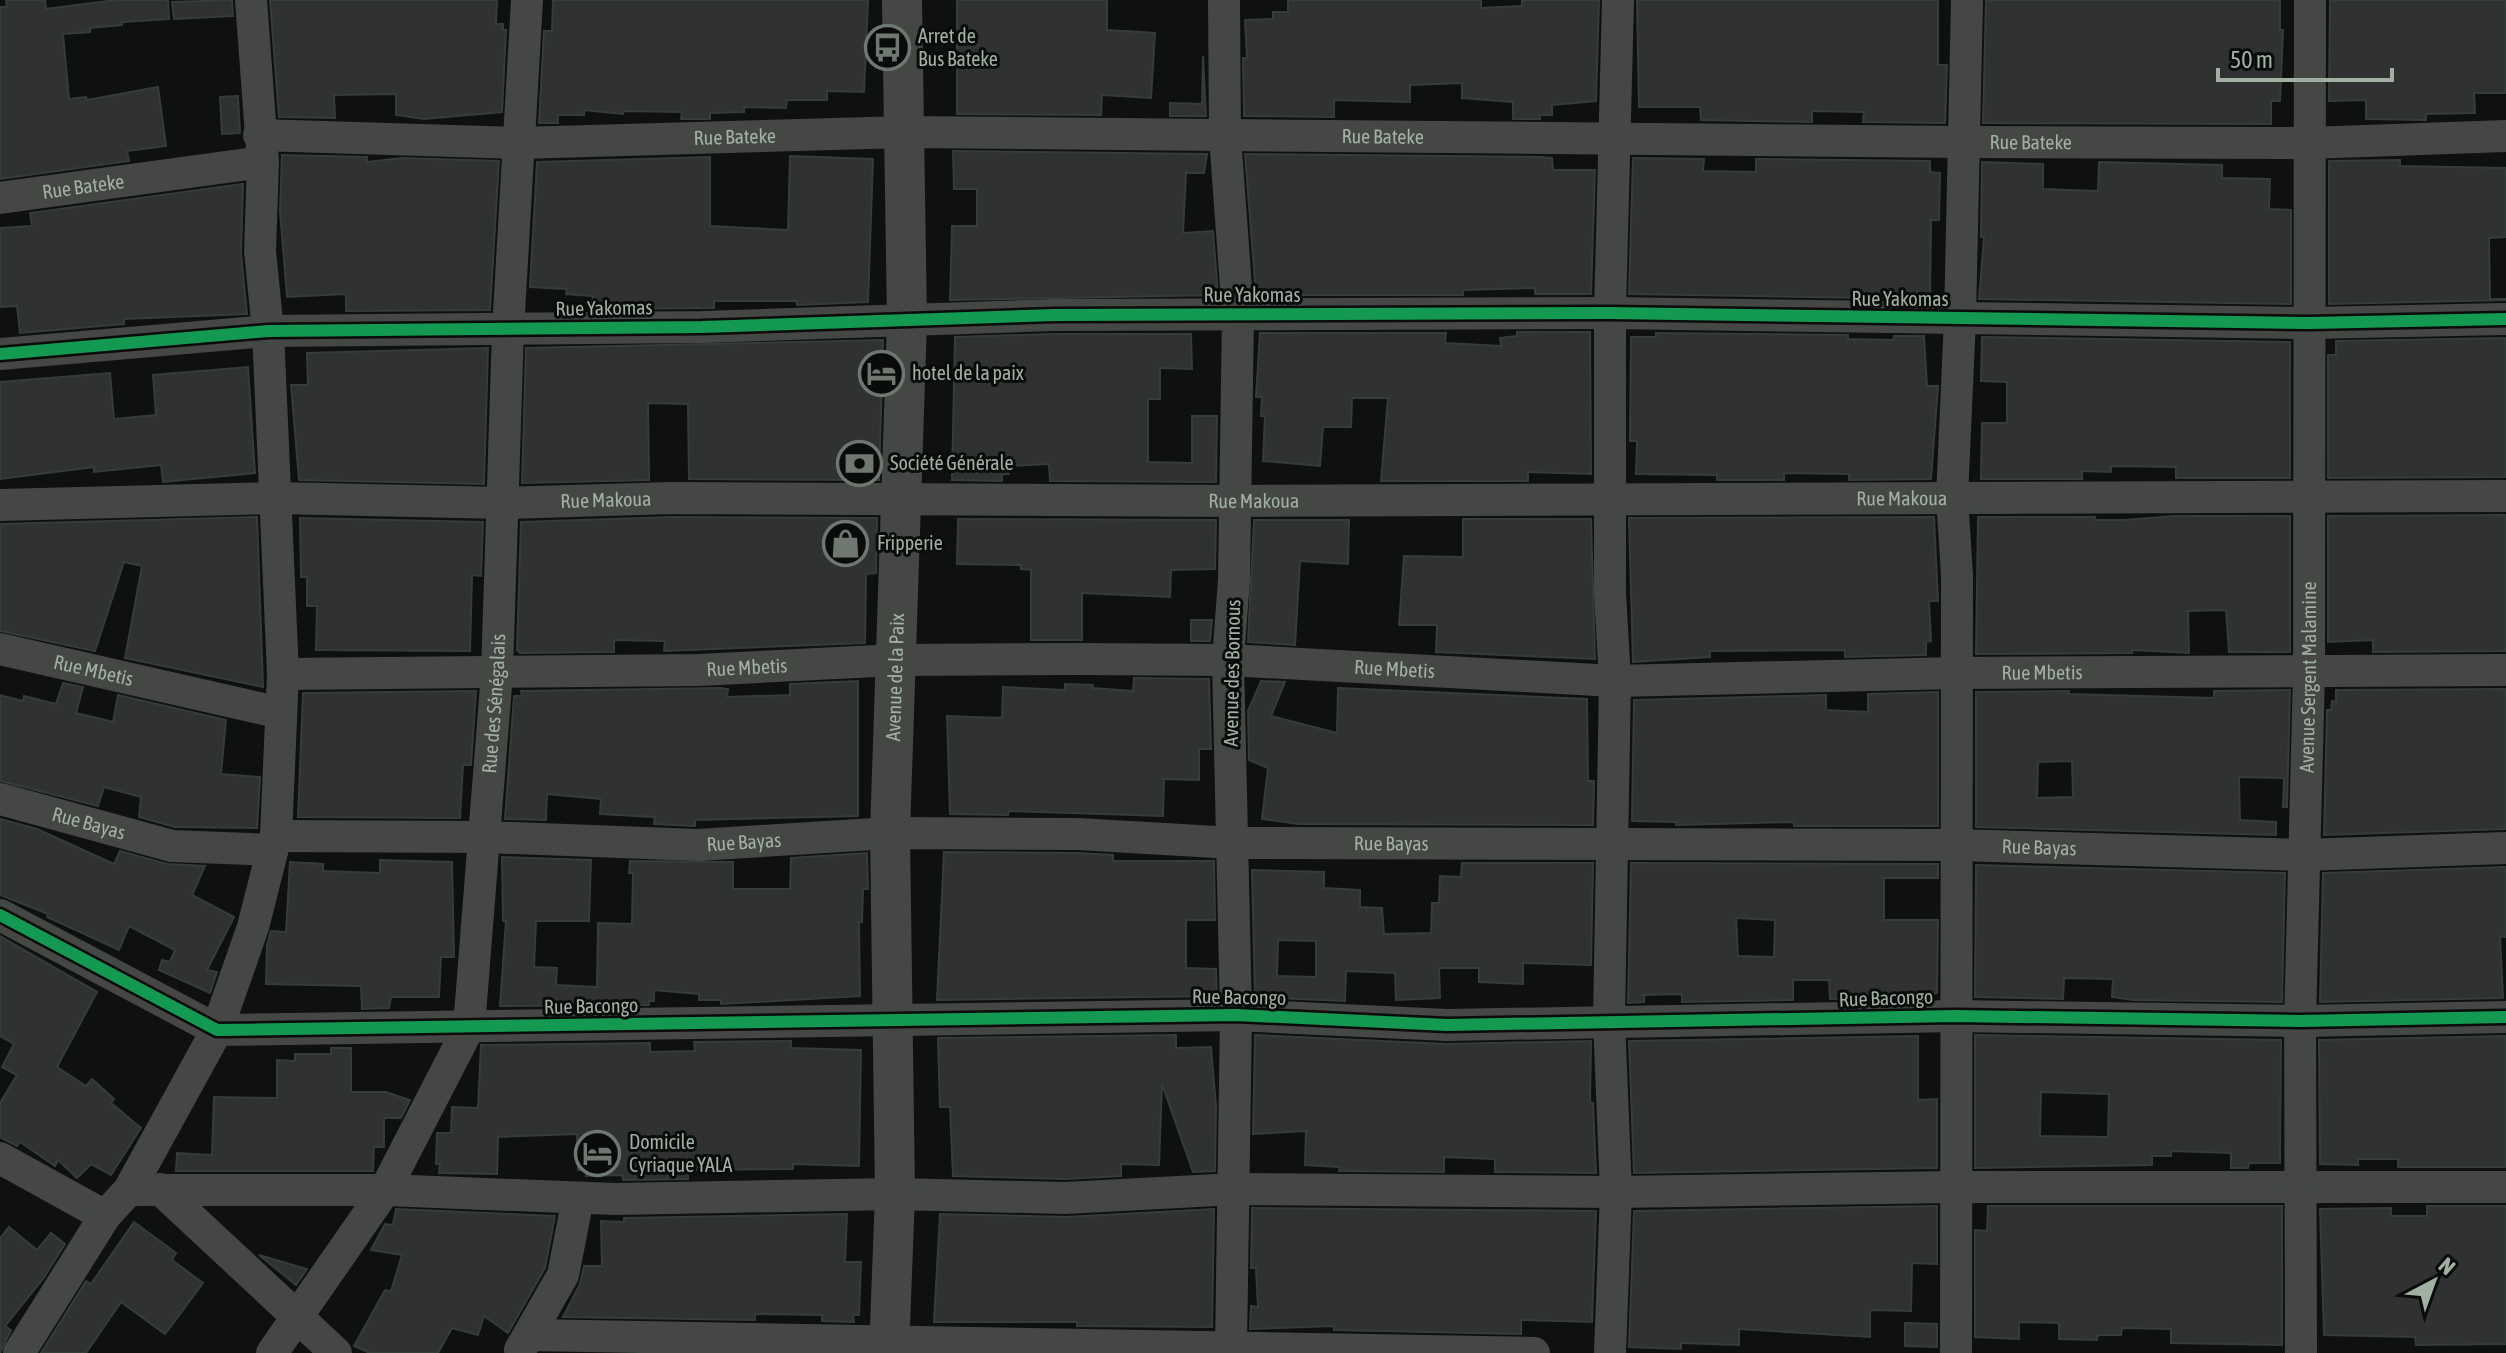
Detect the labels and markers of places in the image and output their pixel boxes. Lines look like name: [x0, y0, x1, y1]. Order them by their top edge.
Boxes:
bus stop icon: Arret de Bus Bateke: [863, 23, 911, 71]
place label: Arret de Bus Bateke: [918, 24, 998, 70]
hotel icon: hotel de la paix: [857, 349, 905, 397]
place label: hotel de la paix: [912, 361, 1024, 384]
bank icon: Société Générale: [835, 439, 883, 487]
place label: Société Générale: [890, 451, 1014, 474]
shop icon: Fripperie: [822, 519, 870, 567]
place label: Fripperie: [877, 531, 943, 554]
hotel icon: Domicile Cyriaque YALA: [574, 1130, 622, 1178]
place label: Domicile Cyriaque YALA: [629, 1130, 732, 1176]

